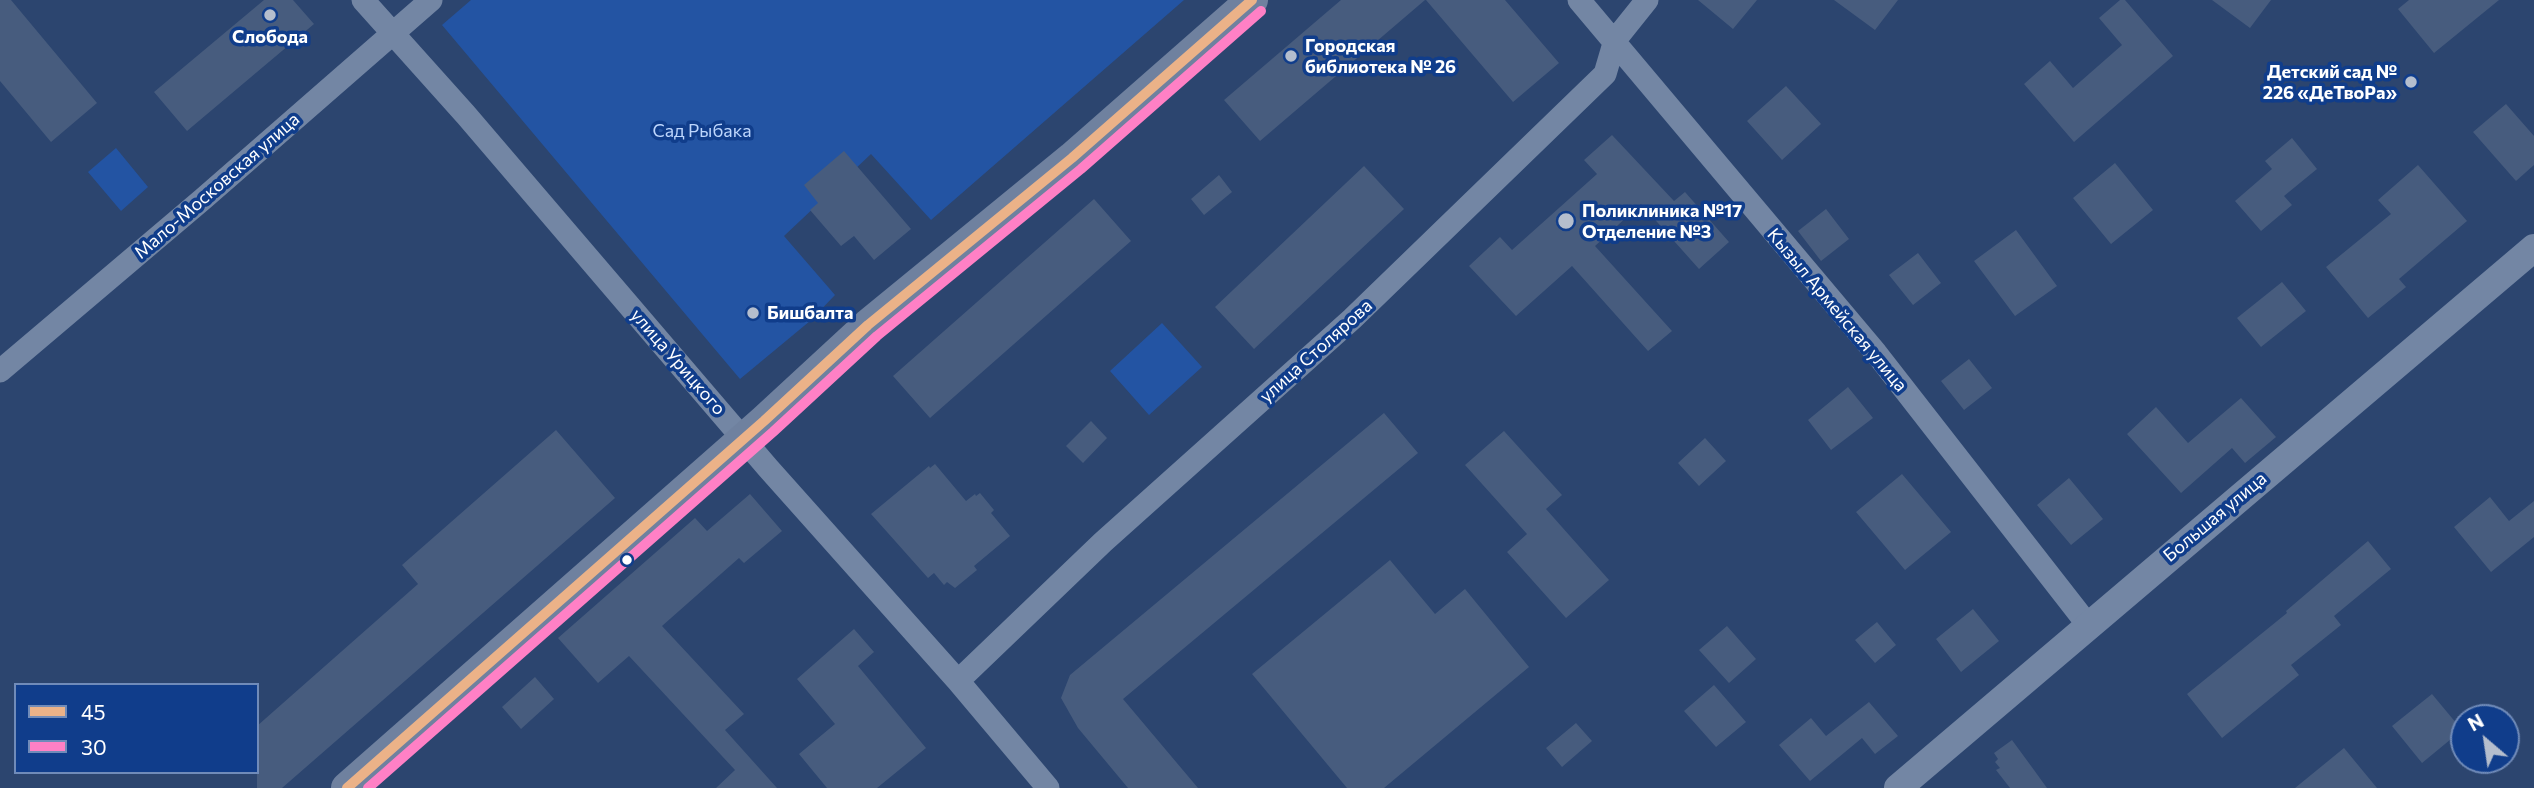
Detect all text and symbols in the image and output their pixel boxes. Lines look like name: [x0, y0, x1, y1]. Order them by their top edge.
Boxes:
marker: Слобода: [262, 7, 278, 23]
place label: Слобода: [232, 26, 308, 48]
place label: Городская библиотека № 26: [1305, 35, 1456, 78]
marker: Городская библиотека № 26: [1283, 48, 1299, 64]
place label: Детский сад № 226 «ДеТвоРа»: [2263, 61, 2397, 104]
marker: Детский сад № 226 «ДеТвоРа»: [2403, 74, 2419, 90]
street label: Мало-Московская улица: [130, 108, 304, 264]
park label: Сад Рыбака: [652, 120, 752, 142]
place label: Поликлиника №17 Отделение №3: [1582, 200, 1742, 242]
marker: Поликлиника №17 Отделение №3: [1556, 211, 1576, 231]
street label: Кызыл Армейская улица: [1762, 224, 1912, 396]
street label: улица Столярова: [1255, 295, 1377, 407]
place label: Бишбалта: [767, 302, 853, 324]
street label: улица Урицкого: [626, 305, 730, 419]
marker: Бишбалта: [745, 305, 761, 321]
street label: Большая улица: [2159, 468, 2271, 566]
unlabelled marker: [620, 553, 634, 567]
legend: [14, 683, 259, 774]
text: 45: [81, 699, 106, 724]
north arrow: [2450, 704, 2520, 774]
text: N: [2464, 708, 2487, 735]
text: 30: [81, 734, 107, 759]

